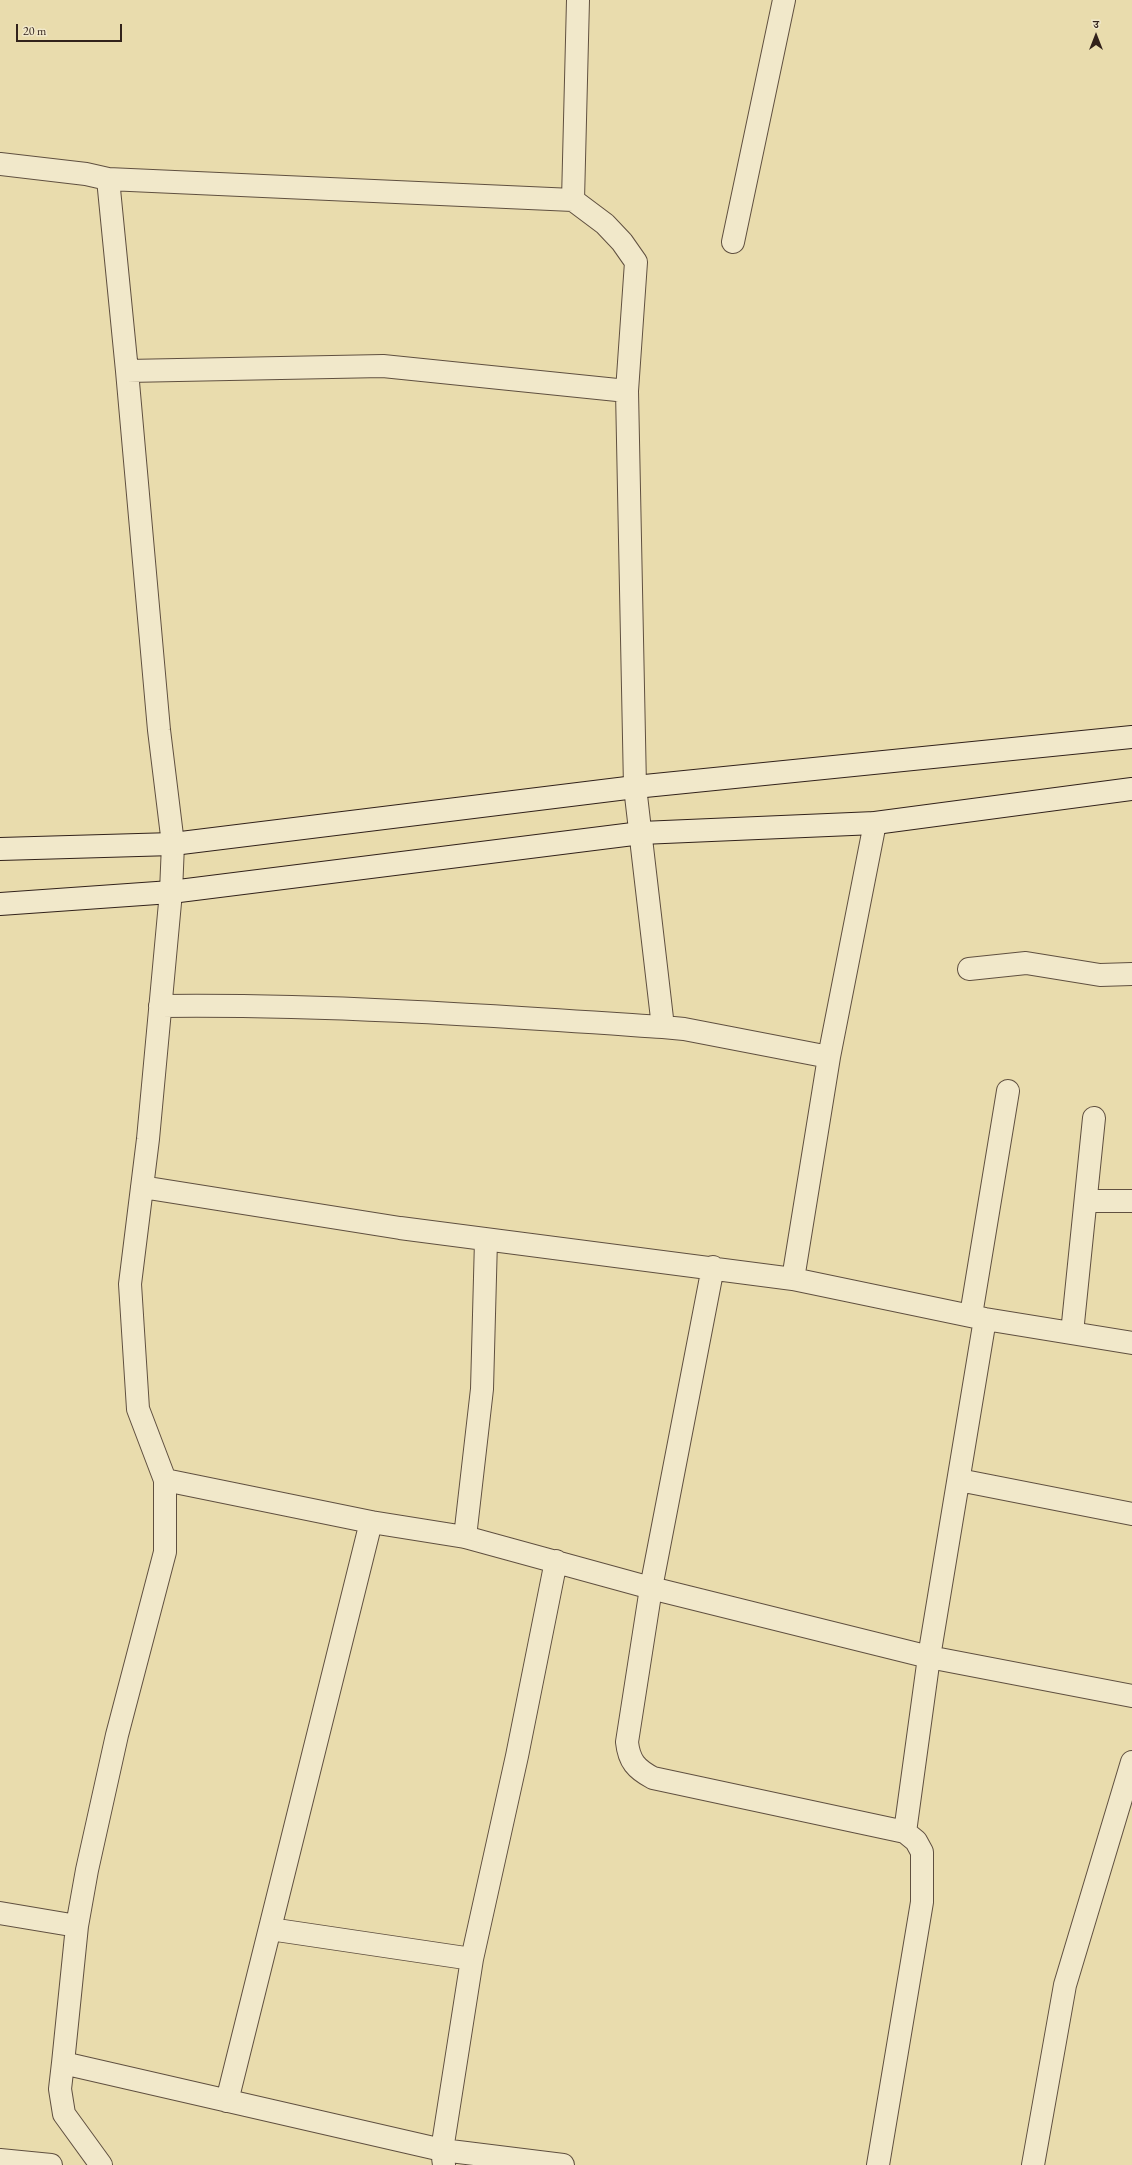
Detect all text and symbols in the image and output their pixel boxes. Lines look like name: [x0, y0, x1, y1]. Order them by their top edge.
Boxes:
scale bar: [18, 16, 124, 42]
north arrow: [1076, 16, 1116, 56]
text: उ: [1093, 17, 1099, 31]
text: 20 m: [23, 23, 46, 39]

